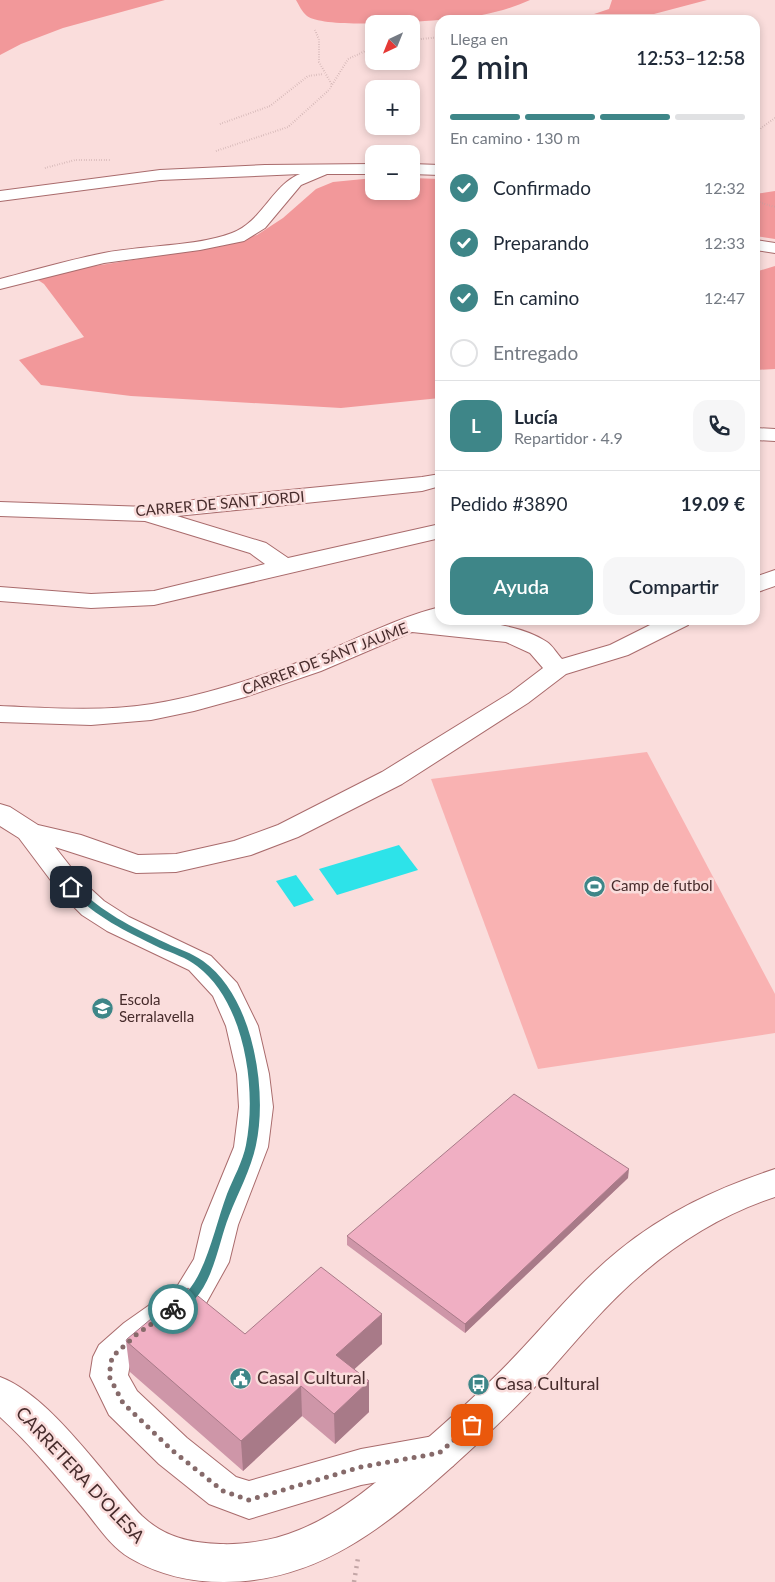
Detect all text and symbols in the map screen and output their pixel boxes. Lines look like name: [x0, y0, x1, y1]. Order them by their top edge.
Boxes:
north arrow: [365, 15, 420, 70]
map controls: [365, 15, 420, 200]
text: Llega en: [450, 29, 508, 48]
text: 12:53–12:58: [636, 46, 745, 69]
text: 2 min: [450, 47, 529, 86]
button: +: [365, 80, 420, 135]
text: En camino · 130 m: [450, 128, 580, 147]
button: −: [365, 145, 420, 200]
icon: check: [450, 174, 478, 202]
text: Confirmado: [493, 176, 591, 199]
text: 12:32: [704, 178, 745, 197]
icon: check: [450, 229, 478, 257]
text: Preparando: [493, 231, 589, 254]
text: 12:33: [704, 233, 745, 252]
icon: check: [450, 284, 478, 312]
text: En camino: [493, 286, 579, 309]
text: 12:47: [704, 288, 745, 307]
text: Entregado: [493, 341, 578, 364]
button: phone: [693, 400, 745, 452]
text: Lucía: [514, 405, 558, 428]
text: L: [471, 414, 481, 437]
text: Repartidor · 4.9: [514, 428, 623, 447]
street label: CARRER DE SANT JORDI: [135, 487, 305, 519]
text: Pedido #3890: [450, 492, 568, 515]
text: 19.09 €: [681, 492, 745, 515]
button: Ayuda: [450, 557, 593, 615]
button: Compartir: [603, 557, 745, 615]
street label: CARRER DE SANT JAUME: [239, 618, 410, 698]
pin: [50, 866, 92, 908]
icon: home: [57, 873, 85, 901]
sports icon: Camp de futbol: [583, 874, 607, 898]
place label: Camp de futbol: [611, 876, 713, 894]
place label: Escola Serralavella: [119, 990, 194, 1025]
school or university icon: Escola Serralavella: [91, 997, 115, 1021]
courier: [148, 1284, 198, 1334]
icon: bike: [159, 1295, 187, 1323]
public building icon: Casal Cultural: [229, 1366, 253, 1390]
place label: Casal Cultural: [257, 1366, 366, 1388]
bus stop icon: Casa Cultural: [467, 1372, 491, 1396]
place label: Casa Cultural: [495, 1372, 600, 1394]
street label: CARRETERA D'OLESA: [12, 1401, 150, 1548]
pin: [451, 1404, 493, 1446]
icon: bag: [458, 1411, 486, 1439]

